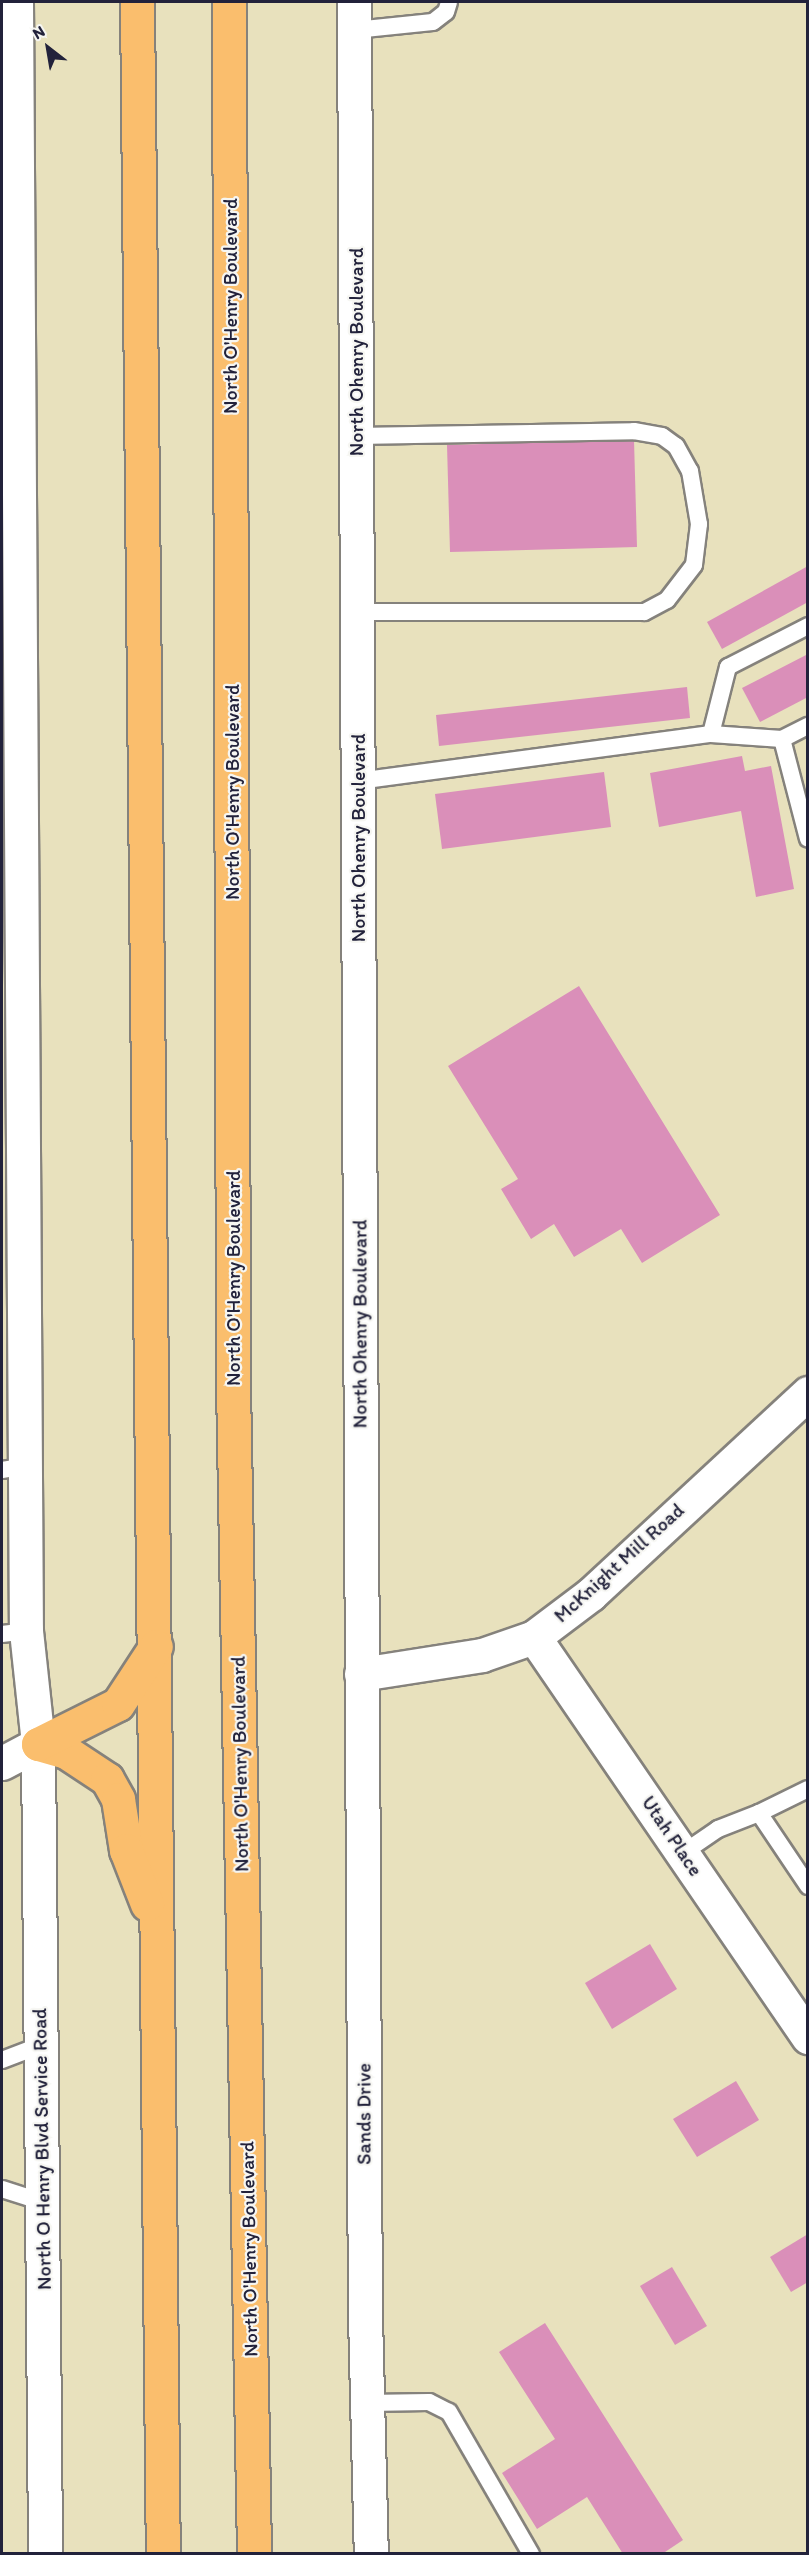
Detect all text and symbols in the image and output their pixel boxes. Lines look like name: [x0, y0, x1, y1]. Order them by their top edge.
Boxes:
north arrow: [18, 18, 78, 78]
text: N: [29, 21, 48, 43]
street label: North O'Henry Boulevard: [218, 198, 242, 414]
street label: North Ohenry Boulevard: [344, 247, 368, 457]
street label: North O'Henry Boulevard: [220, 684, 244, 900]
street label: North Ohenry Boulevard: [346, 733, 370, 943]
street label: North O'Henry Boulevard: [221, 1170, 245, 1386]
street label: North Ohenry Boulevard: [348, 1219, 372, 1429]
street label: McKnight Mill Road: [549, 1498, 689, 1628]
street label: North O'Henry Boulevard: [226, 1655, 254, 1873]
street label: Utah Place: [636, 1791, 708, 1881]
street label: North O Henry Blvd Service Road: [28, 2008, 56, 2290]
street label: Sands Drive: [352, 2063, 376, 2165]
street label: North O'Henry Boulevard: [235, 2140, 263, 2358]

